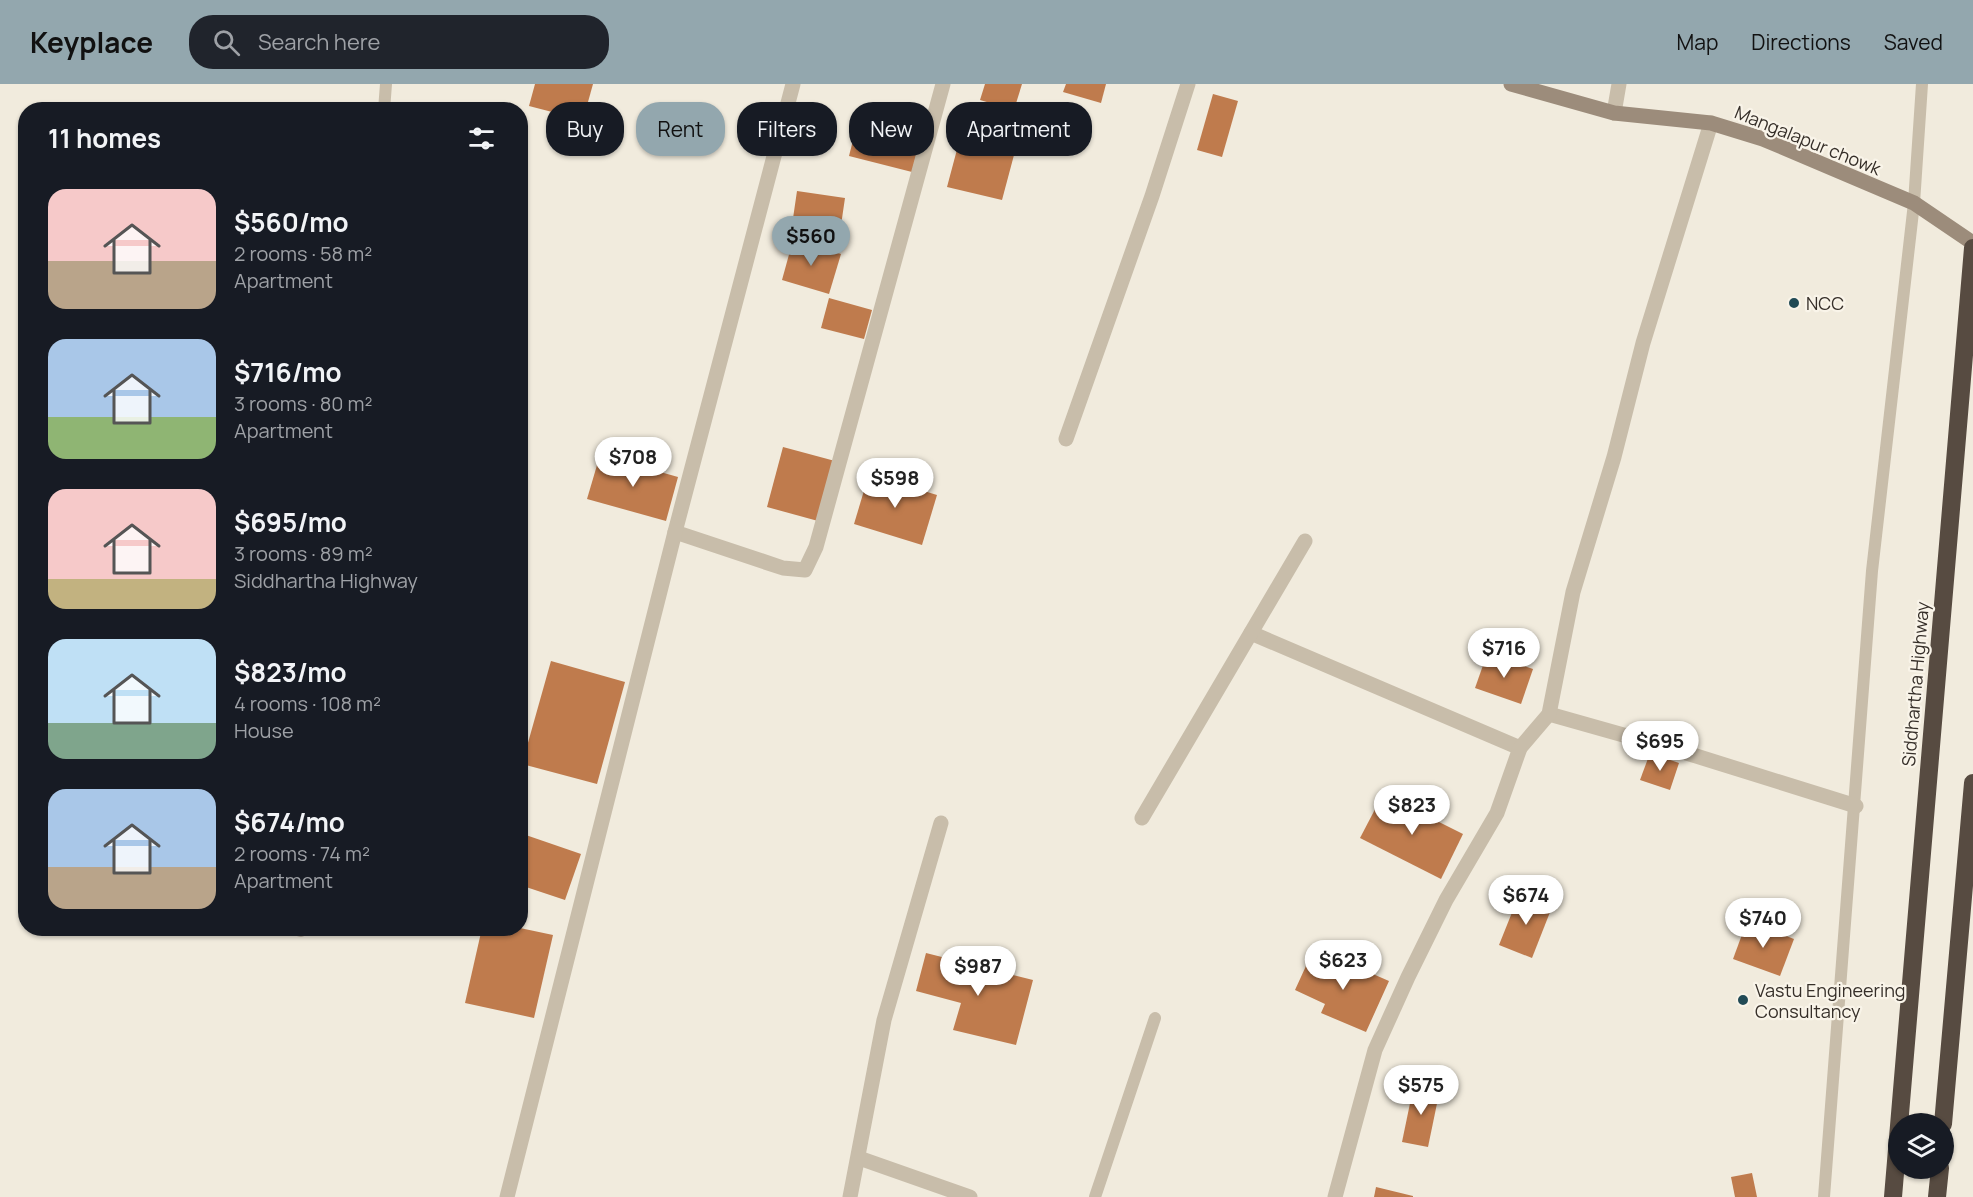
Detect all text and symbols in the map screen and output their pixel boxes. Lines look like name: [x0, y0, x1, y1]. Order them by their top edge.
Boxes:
search box: [189, 15, 609, 69]
text: Keyplace: [30, 23, 153, 61]
icon: search: [210, 26, 243, 59]
text: Search here: [258, 27, 380, 57]
text: Map: [1677, 28, 1718, 56]
text: Directions: [1751, 28, 1851, 56]
text: Saved: [1884, 28, 1943, 56]
street label: Mangalapur chowk: [1731, 100, 1886, 181]
chip: Buy: [546, 102, 624, 156]
chip: Rent: [636, 102, 725, 156]
chip: Filters: [737, 102, 837, 156]
chip: New: [849, 102, 934, 156]
chip: Apartment: [946, 102, 1092, 156]
text: 11 homes: [48, 120, 161, 156]
icon: filters: [465, 122, 498, 155]
text: $560/mo: [234, 204, 349, 240]
icon: home: [96, 213, 168, 285]
pin: $560: [775, 216, 847, 267]
text: $560: [786, 222, 836, 249]
text: 2 rooms · 58 m²: [234, 240, 372, 267]
text: Apartment: [234, 267, 333, 294]
place label: NCC: [1806, 291, 1844, 315]
marker: NCC: [1787, 296, 1801, 310]
text: $716/mo: [234, 354, 341, 390]
icon: home: [96, 363, 168, 435]
text: 3 rooms · 80 m²: [234, 390, 373, 417]
text: Apartment: [234, 417, 333, 444]
pin: $708: [597, 437, 669, 488]
text: $708: [609, 443, 657, 470]
pin: $598: [859, 458, 931, 509]
text: $598: [871, 464, 919, 491]
text: $695/mo: [234, 504, 347, 540]
icon: home: [96, 513, 168, 585]
text: 3 rooms · 89 m²: [234, 540, 373, 567]
text: Siddhartha Highway: [234, 567, 418, 594]
street label: Siddhartha Highway: [1896, 600, 1934, 767]
pin: $716: [1468, 628, 1540, 679]
text: $716: [1482, 634, 1526, 661]
text: $823/mo: [234, 654, 347, 690]
icon: home: [96, 663, 168, 735]
text: 4 rooms · 108 m²: [234, 690, 381, 717]
text: House: [234, 717, 294, 744]
pin: $695: [1624, 721, 1696, 772]
text: $695: [1636, 727, 1684, 754]
pin: $823: [1376, 785, 1448, 836]
text: $823: [1388, 791, 1436, 818]
text: $674/mo: [234, 804, 345, 840]
icon: home: [96, 813, 168, 885]
text: 2 rooms · 74 m²: [234, 840, 370, 867]
text: Apartment: [234, 867, 333, 894]
pin: $674: [1490, 875, 1562, 926]
text: $674: [1502, 881, 1550, 908]
pin: $740: [1727, 898, 1799, 949]
text: $740: [1739, 904, 1787, 931]
pin: $623: [1307, 940, 1379, 991]
pin: $987: [942, 946, 1014, 997]
text: $623: [1319, 946, 1367, 973]
text: $987: [954, 952, 1002, 979]
place label: Vastu Engineering Consultancy: [1755, 978, 1906, 1023]
marker: Vastu Engineering Consultancy: [1736, 993, 1750, 1007]
pin: $575: [1385, 1065, 1457, 1116]
text: $575: [1398, 1071, 1444, 1098]
map controls: [1888, 1113, 1954, 1179]
button: layers: [1888, 1113, 1954, 1179]

